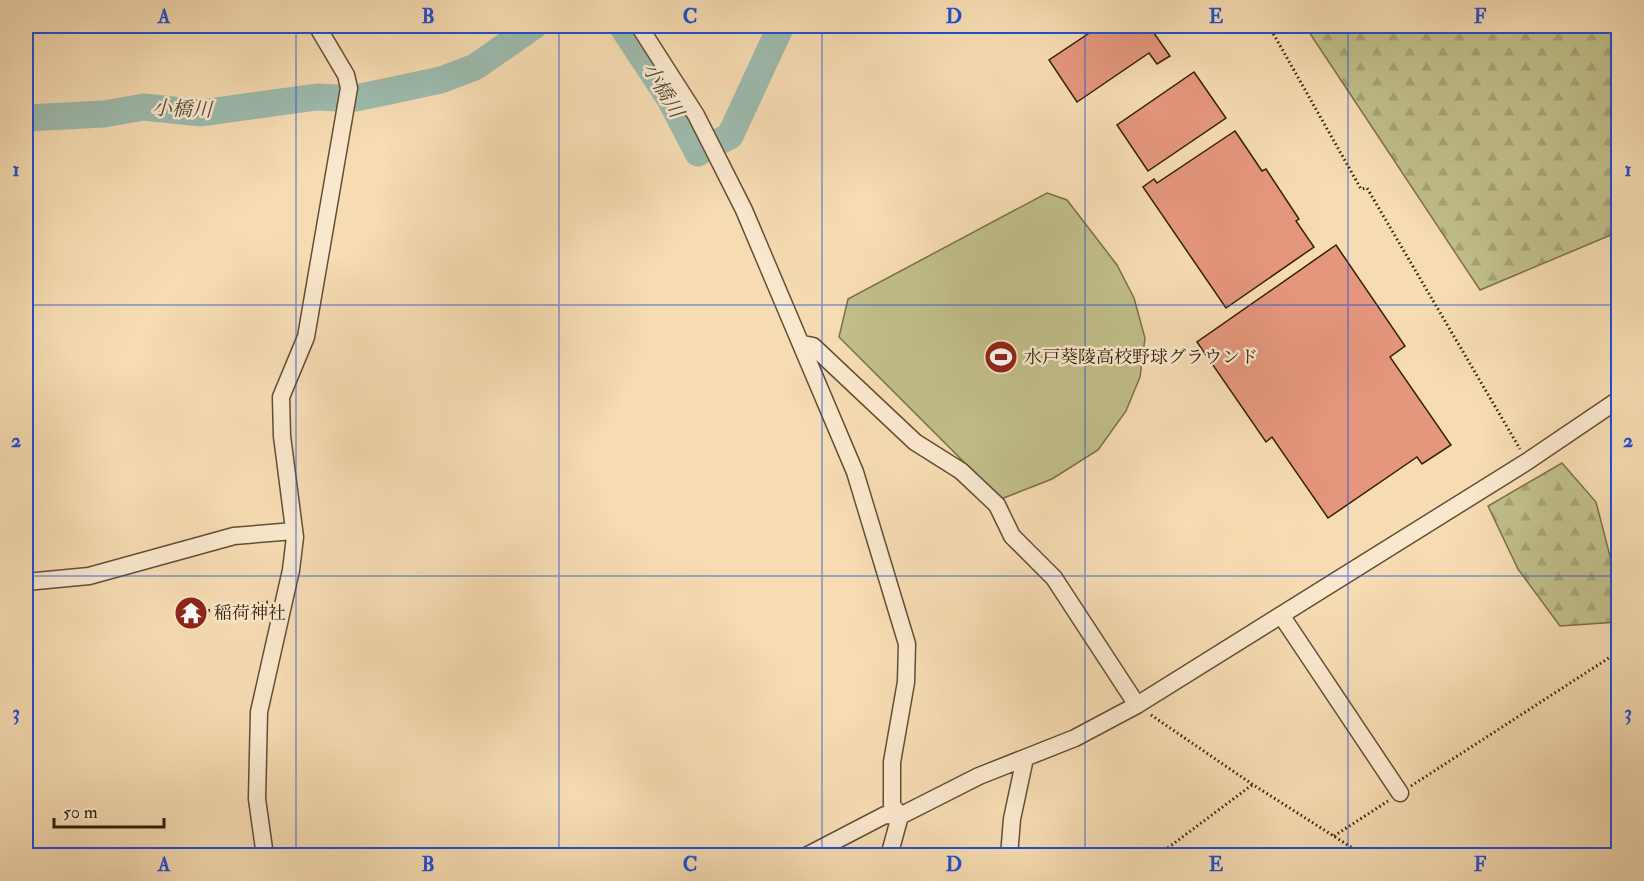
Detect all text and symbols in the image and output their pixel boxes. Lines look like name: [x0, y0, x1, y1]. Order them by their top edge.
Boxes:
text: A: [157, 4, 171, 29]
text: B: [421, 4, 435, 29]
text: C: [683, 4, 697, 29]
text: D: [946, 4, 962, 29]
text: E: [1209, 4, 1224, 29]
text: F: [1474, 4, 1487, 29]
water label: 小橋川: [637, 58, 690, 124]
water label: 小橋川: [152, 95, 214, 123]
text: 1: [12, 157, 20, 182]
text: 1: [1624, 157, 1632, 182]
sports icon: 水戸葵陵高校野球グラウンド: [983, 339, 1019, 375]
place label: 水戸葵陵高校野球グラウンド: [1024, 346, 1258, 369]
text: 2: [11, 428, 21, 453]
text: 2: [1623, 428, 1633, 453]
temple icon: 稲荷神社: [173, 595, 209, 631]
place label: 稲荷神社: [214, 602, 286, 625]
text: 3: [12, 700, 20, 725]
text: 3: [1624, 700, 1632, 725]
scale bar: [54, 791, 164, 829]
text: 50 m: [63, 801, 98, 824]
text: A: [157, 852, 171, 877]
text: B: [421, 852, 435, 877]
text: C: [683, 852, 697, 877]
text: D: [946, 852, 962, 877]
text: E: [1209, 852, 1224, 877]
text: F: [1474, 852, 1487, 877]

